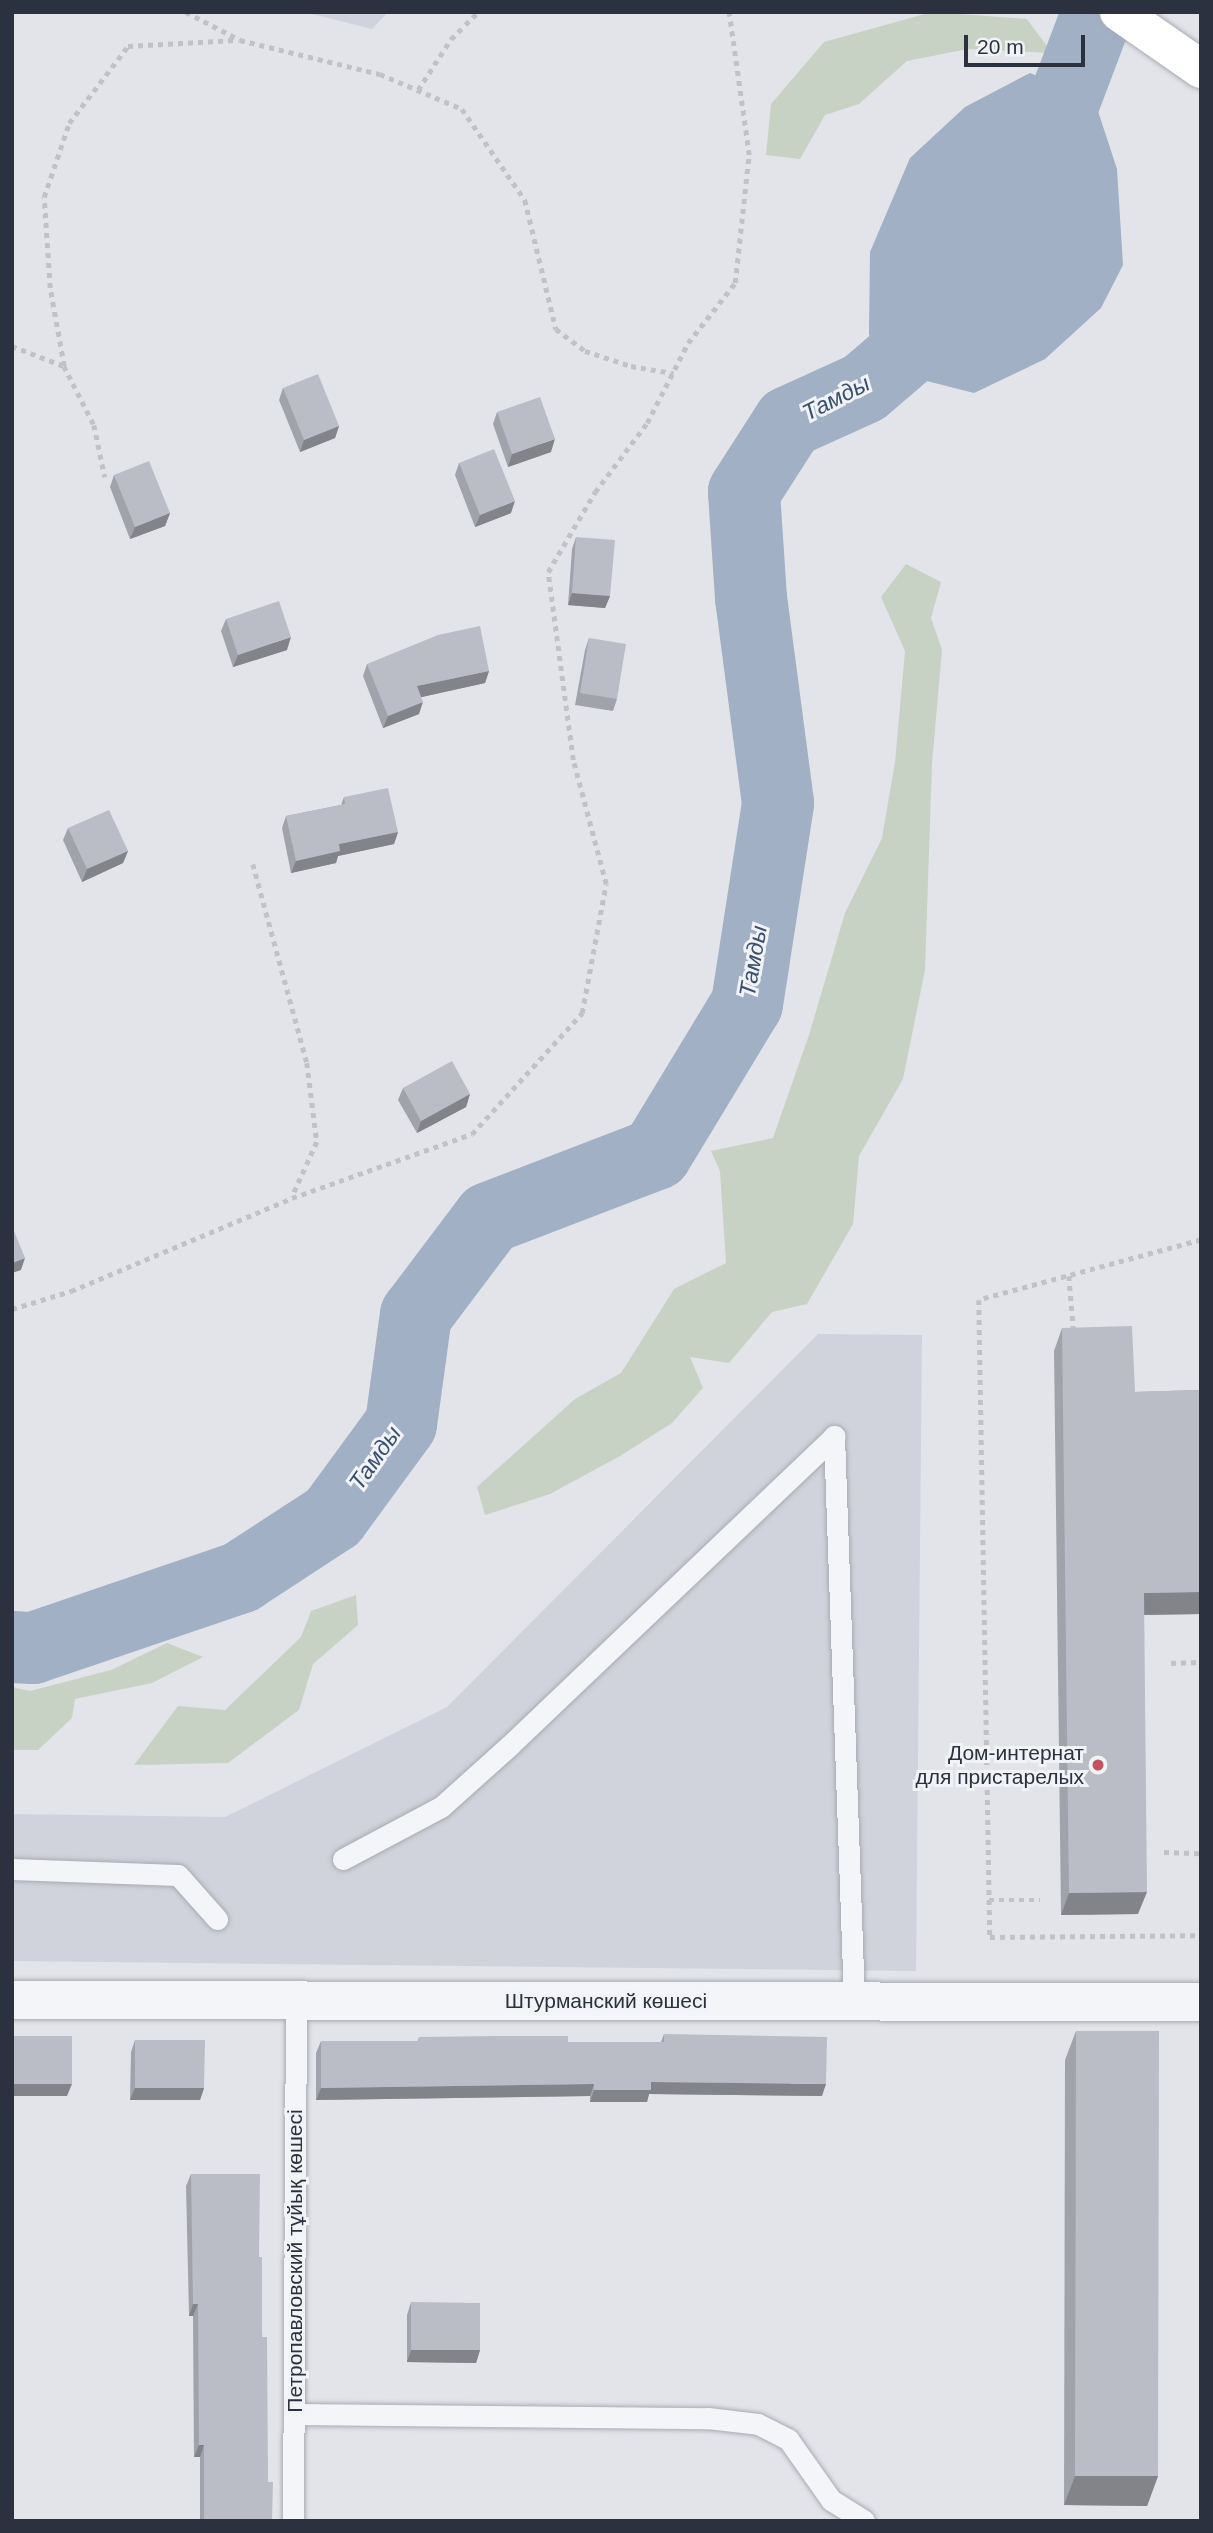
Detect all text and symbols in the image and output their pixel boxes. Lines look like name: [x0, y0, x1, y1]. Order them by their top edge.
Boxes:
scale bar: [968, 21, 1089, 65]
text: 20 m: [977, 35, 1024, 58]
water label: Тамды: [798, 369, 874, 427]
water label: Тамды: [733, 923, 773, 999]
water label: Тамды: [343, 1421, 407, 1495]
place label: Дом-интернат для пристарелых: [915, 1740, 1084, 1790]
marker: Дом-интернат для пристарелых: [1090, 1757, 1106, 1773]
street label: Штурманский көшесі: [505, 1988, 707, 2014]
street label: Петропавловский тұйық көшесі: [282, 2109, 308, 2413]

